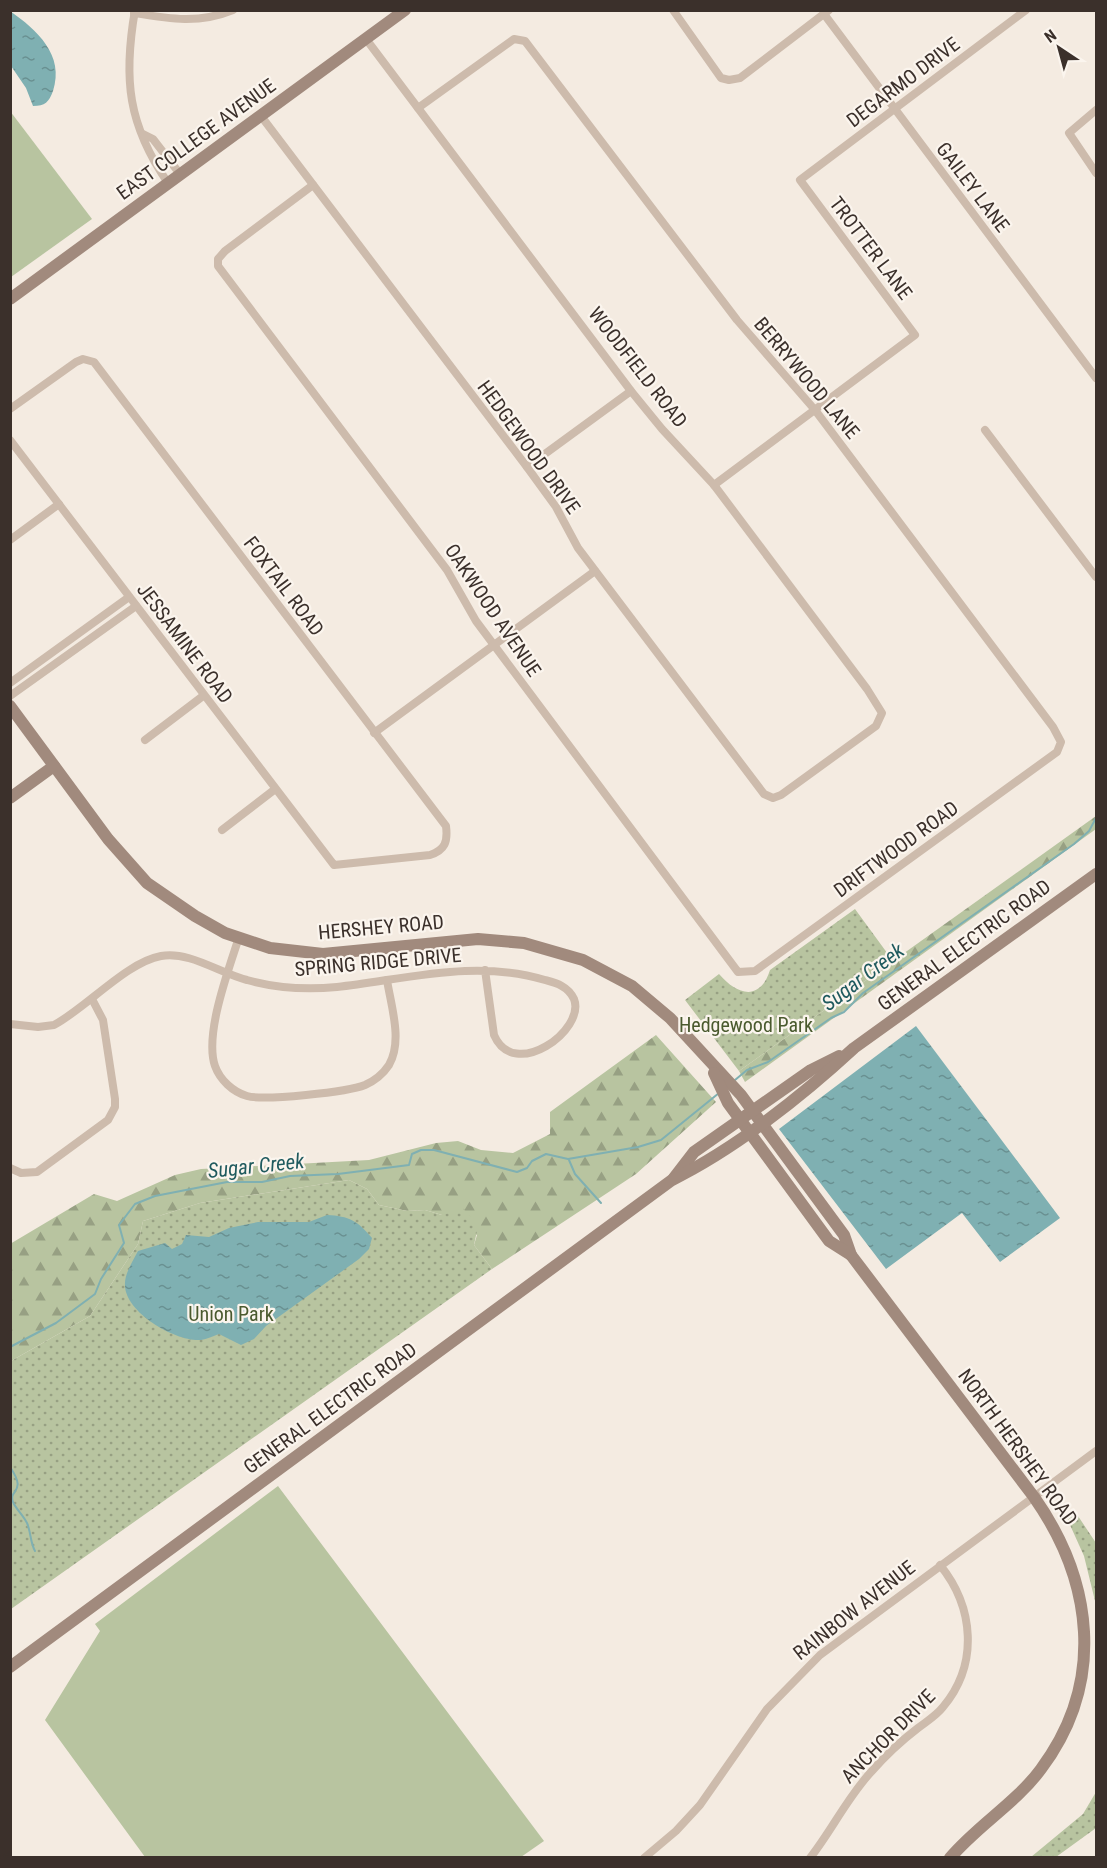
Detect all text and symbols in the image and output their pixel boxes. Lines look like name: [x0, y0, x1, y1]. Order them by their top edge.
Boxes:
north arrow: [1029, 18, 1089, 78]
text: N: [1041, 26, 1060, 47]
street label: DEGARMO DRIVE: [842, 32, 964, 132]
street label: EAST COLLEGE AVENUE: [112, 73, 280, 205]
street label: GAILEY LANE: [931, 137, 1015, 237]
street label: TROTTER LANE: [825, 192, 917, 304]
street label: WOODFIELD ROAD: [584, 302, 692, 432]
street label: BERRYWOOD LANE: [749, 312, 865, 444]
street label: HEDGEWOOD DRIVE: [473, 376, 585, 518]
street label: FOXTAIL ROAD: [239, 532, 329, 640]
street label: OAKWOOD AVENUE: [440, 539, 546, 681]
street label: JESSAMINE ROAD: [132, 578, 238, 708]
street label: DRIFTWOOD ROAD: [829, 796, 963, 902]
street label: GENERAL ELECTRIC ROAD: [873, 874, 1055, 1016]
street label: HERSHEY ROAD: [317, 910, 445, 944]
water label: Sugar Creek: [817, 938, 910, 1016]
street label: SPRING RIDGE DRIVE: [294, 943, 462, 981]
park label: Hedgewood Park: [679, 1013, 813, 1037]
water label: Sugar Creek: [206, 1149, 306, 1183]
park label: Union Park: [188, 1302, 274, 1326]
street label: GENERAL ELECTRIC ROAD: [239, 1337, 421, 1479]
street label: NORTH HERSHEY ROAD: [953, 1364, 1083, 1530]
street label: RAINBOW AVENUE: [788, 1555, 920, 1665]
street label: ANCHOR DRIVE: [836, 1684, 940, 1788]

